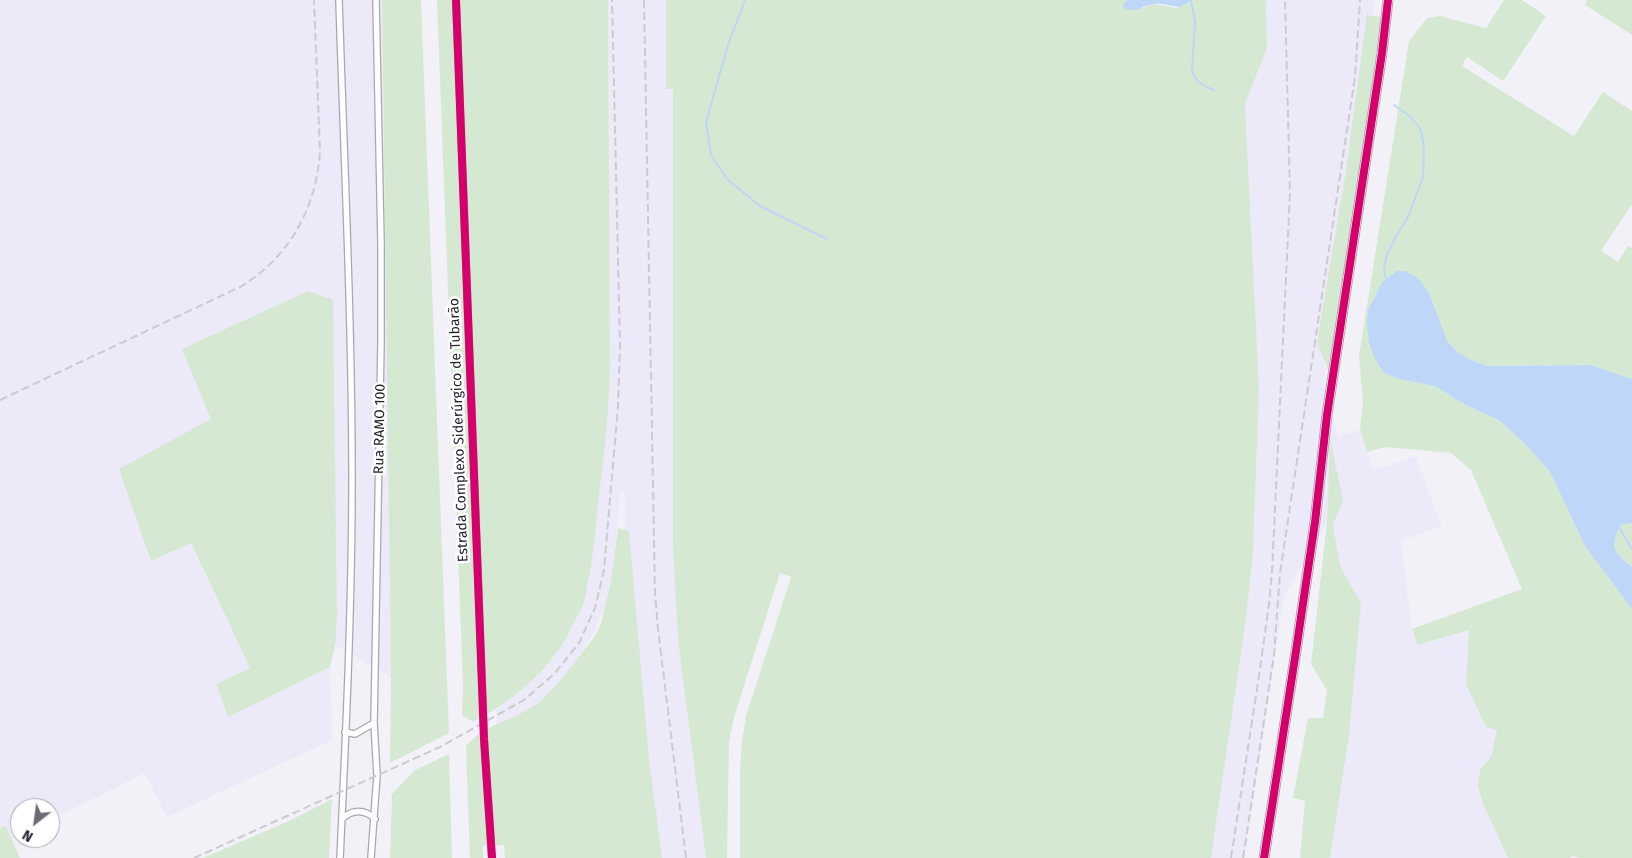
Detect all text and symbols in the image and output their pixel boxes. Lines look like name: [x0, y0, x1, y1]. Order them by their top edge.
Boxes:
street label: Estrada Complexo Siderúrgico de Tubarão: [446, 298, 472, 562]
street label: Rua RAMO 100: [371, 384, 389, 474]
north arrow: [10, 798, 60, 848]
text: N: [19, 826, 36, 845]

